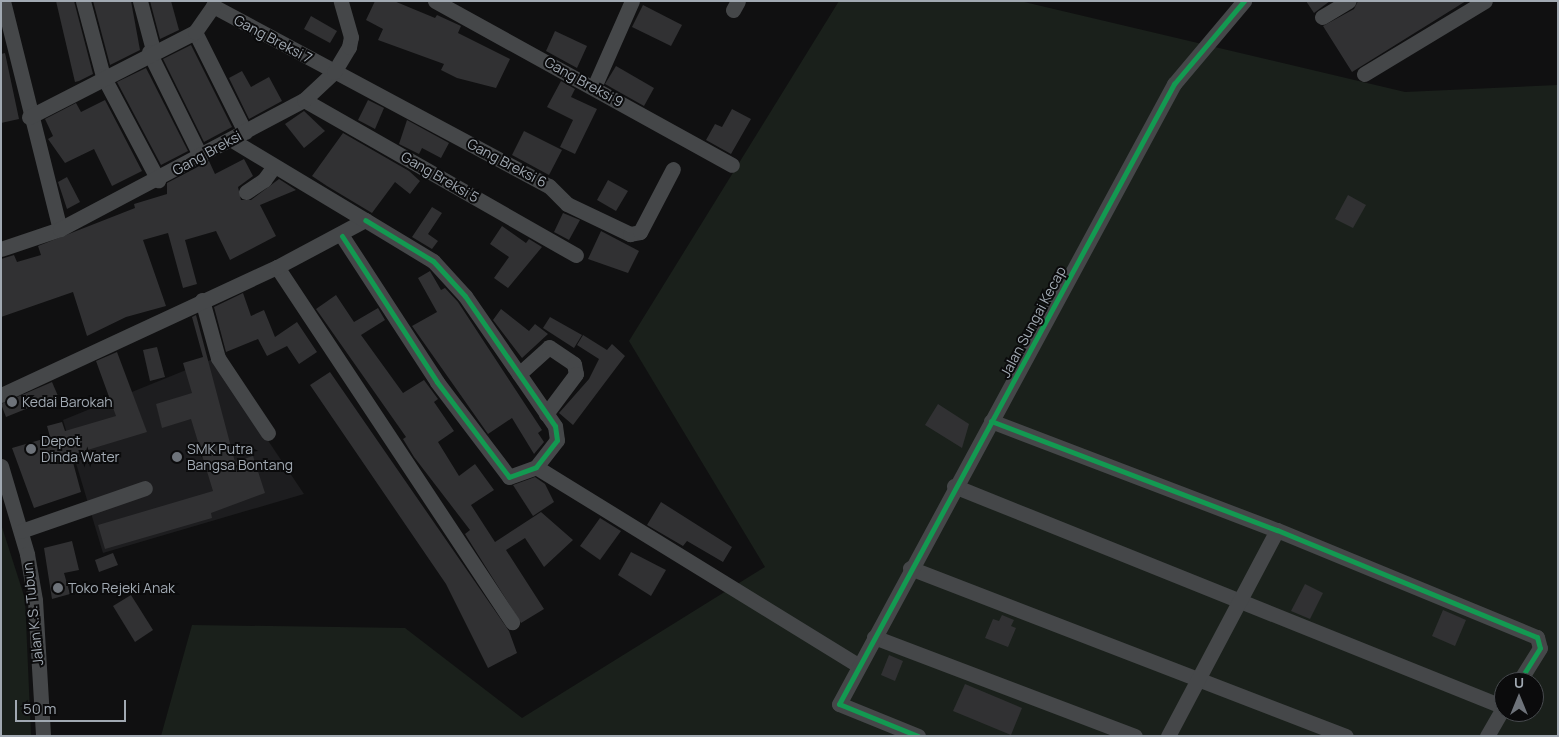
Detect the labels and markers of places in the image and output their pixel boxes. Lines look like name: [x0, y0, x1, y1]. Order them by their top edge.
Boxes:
place label: Kedai Barokah: [22, 394, 113, 410]
marker: Kedai Barokah: [6, 396, 18, 408]
place label: Depot Dinda Water: [41, 433, 120, 466]
place label: SMK Putra Bangsa Bontang: [187, 441, 293, 474]
marker: Depot Dinda Water: [25, 443, 37, 455]
marker: SMK Putra Bangsa Bontang: [171, 451, 183, 463]
place label: Toko Rejeki Anak: [68, 580, 175, 596]
marker: Toko Rejeki Anak: [52, 582, 64, 594]

